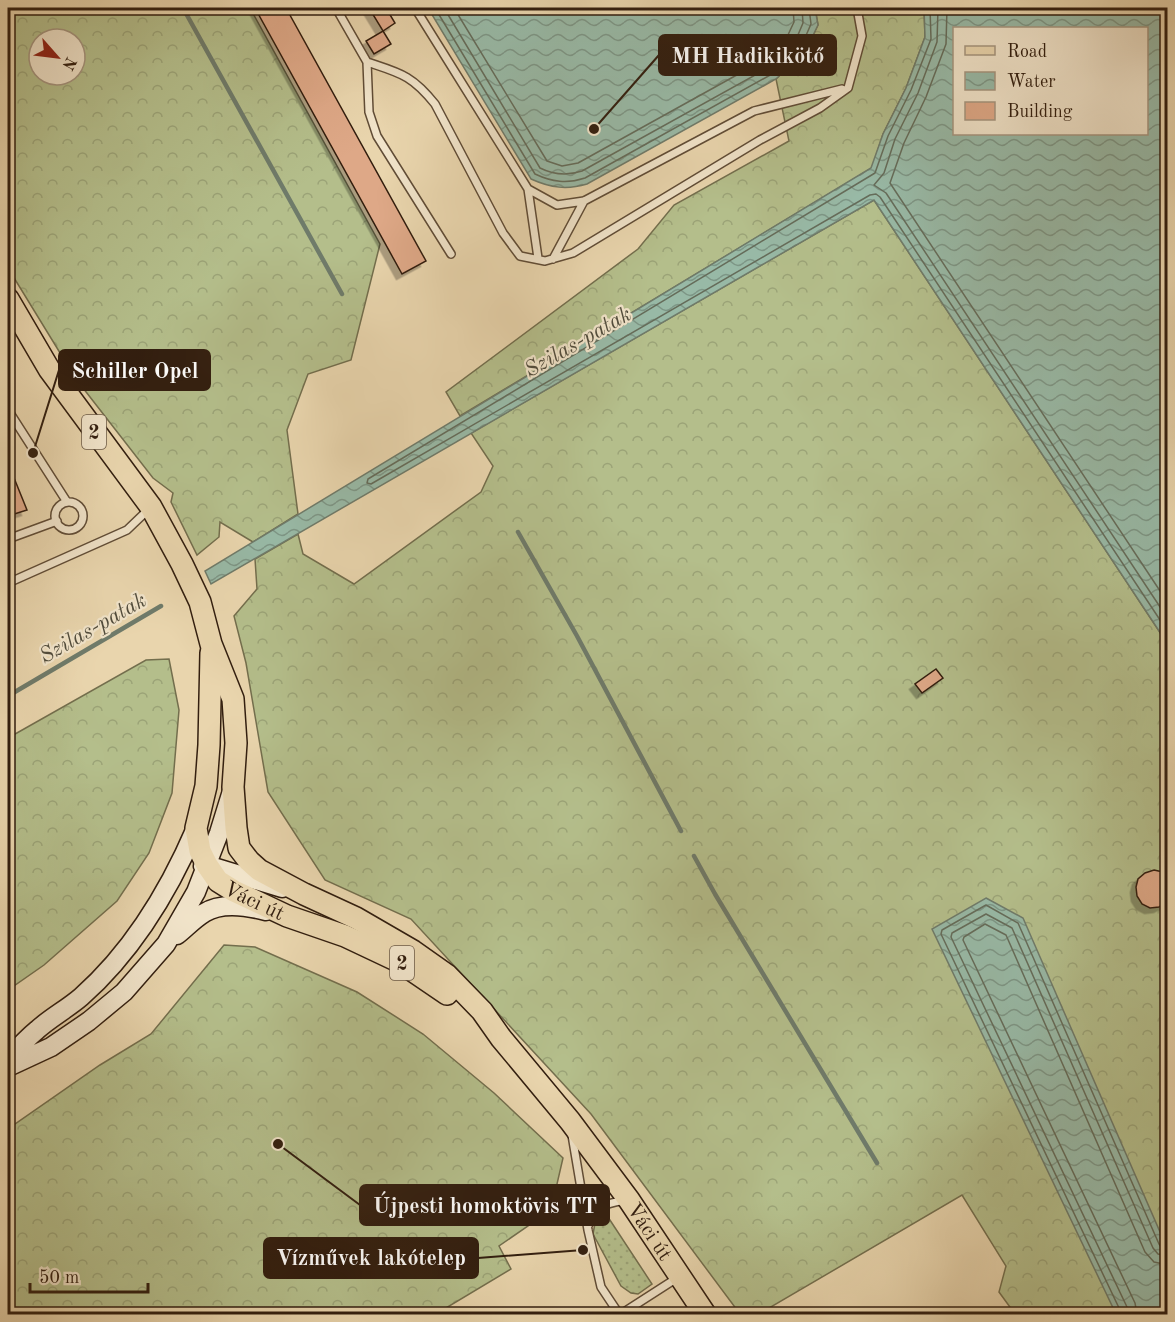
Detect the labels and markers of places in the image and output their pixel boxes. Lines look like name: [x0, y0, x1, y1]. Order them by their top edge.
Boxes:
callout: MH Hadikikötő: [659, 35, 836, 75]
callout: Schiller Opel: [59, 350, 210, 390]
callout: Újpesti homoktövis TT: [360, 1185, 609, 1225]
callout: Vízművek lakótelep: [264, 1238, 478, 1278]

